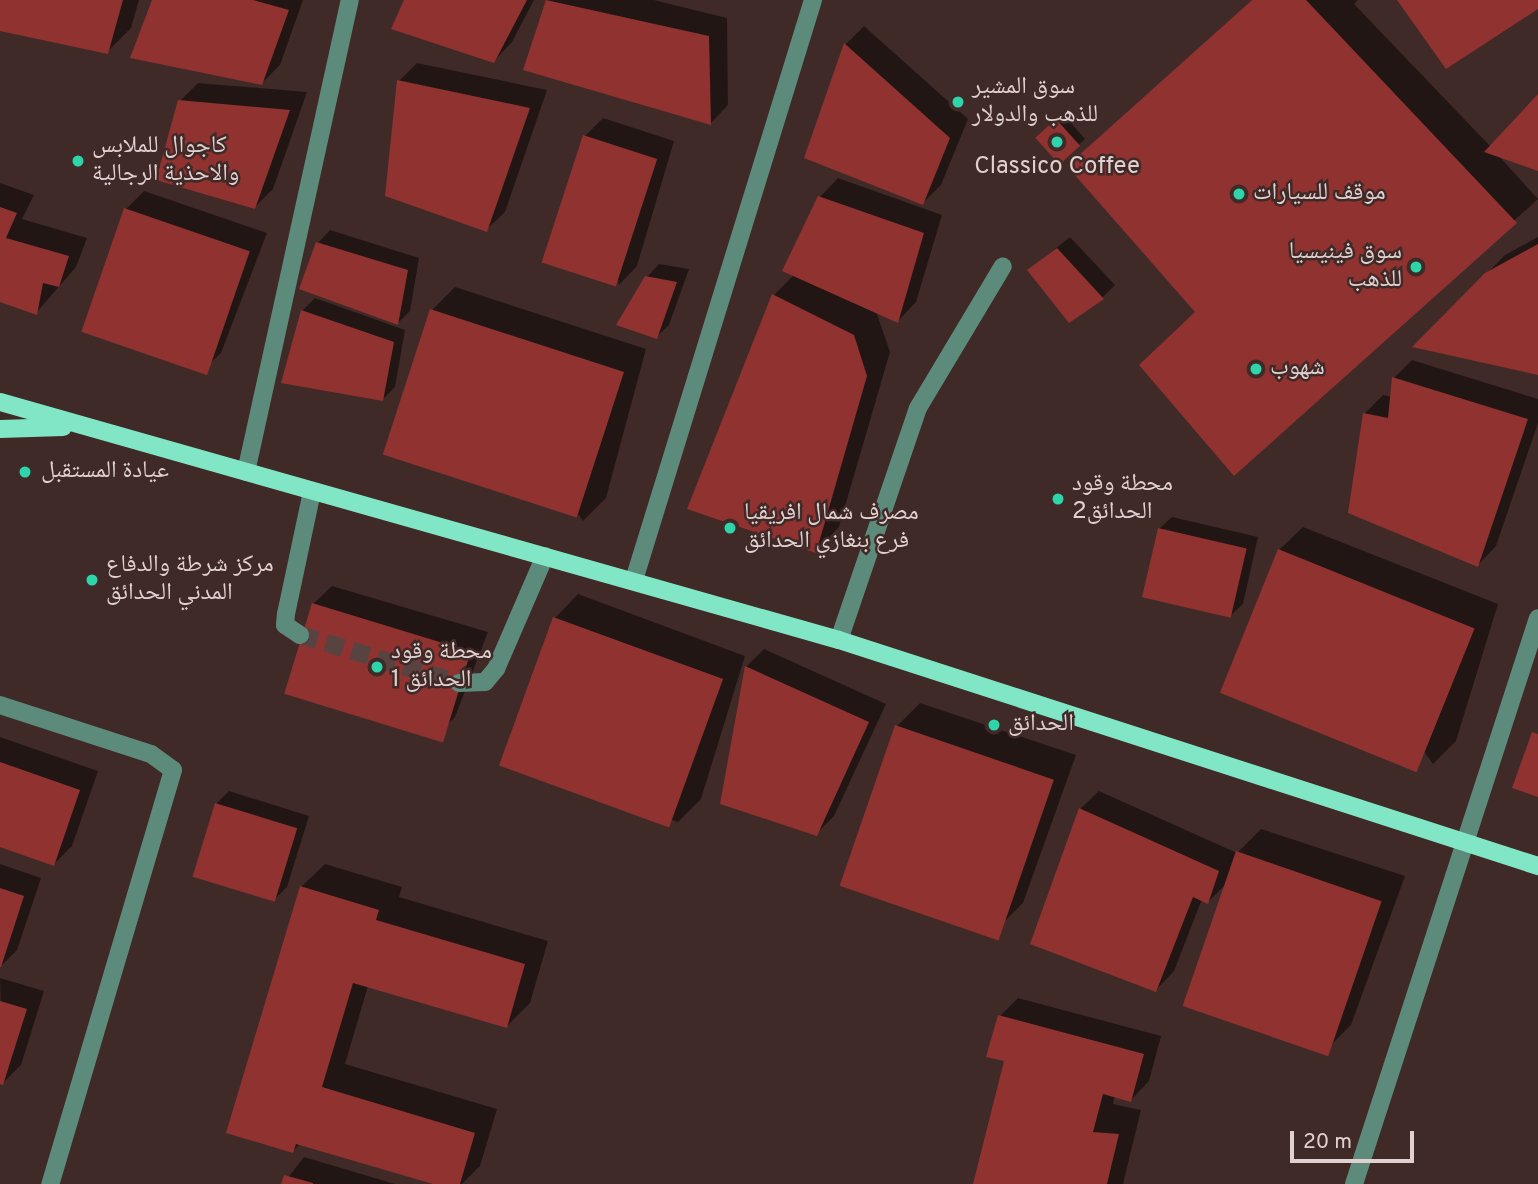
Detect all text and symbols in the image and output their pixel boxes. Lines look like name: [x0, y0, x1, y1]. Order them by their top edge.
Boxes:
place label: سوق المشير للذهب والدولار: [972, 74, 1098, 130]
marker: سوق المشير للذهب والدولار: [950, 94, 966, 110]
place label: كاجوال للملابس والاحذية الرجالية: [92, 133, 239, 189]
marker: Classico Coffee: [1049, 134, 1065, 150]
marker: كاجوال للملابس والاحذية الرجالية: [70, 153, 86, 169]
place label: Classico Coffee: [974, 154, 1140, 182]
place label: موقف للسيارات: [1253, 180, 1386, 208]
marker: موقف للسيارات: [1231, 186, 1247, 202]
place label: سوق فينيسيا للذهب: [1289, 239, 1402, 295]
marker: سوق فينيسيا للذهب: [1408, 259, 1424, 275]
place label: شهوب: [1270, 355, 1325, 383]
marker: شهوب: [1248, 361, 1264, 377]
place label: عيادة المستقبل: [41, 458, 169, 486]
marker: عيادة المستقبل: [15, 462, 35, 482]
place label: محطة وقود الحدائق2: [1072, 471, 1173, 527]
marker: محطة وقود الحدائق2: [1050, 491, 1066, 507]
place label: مصرف شمال افريقيا فرع بنغازي الحدائق: [744, 500, 919, 556]
marker: مصرف شمال افريقيا فرع بنغازي الحدائق: [722, 520, 738, 536]
place label: مركز شرطة والدفاع المدني الحدائق: [106, 552, 274, 608]
marker: مركز شرطة والدفاع المدني الحدائق: [84, 572, 100, 588]
place label: محطة وقود الحدائق 1: [391, 639, 492, 695]
marker: محطة وقود الحدائق 1: [369, 659, 385, 675]
place label: الحدائق: [1008, 711, 1074, 739]
marker: الحدائق: [986, 717, 1002, 733]
scale bar: [1293, 1118, 1417, 1162]
text: 20 m: [1303, 1129, 1352, 1156]

